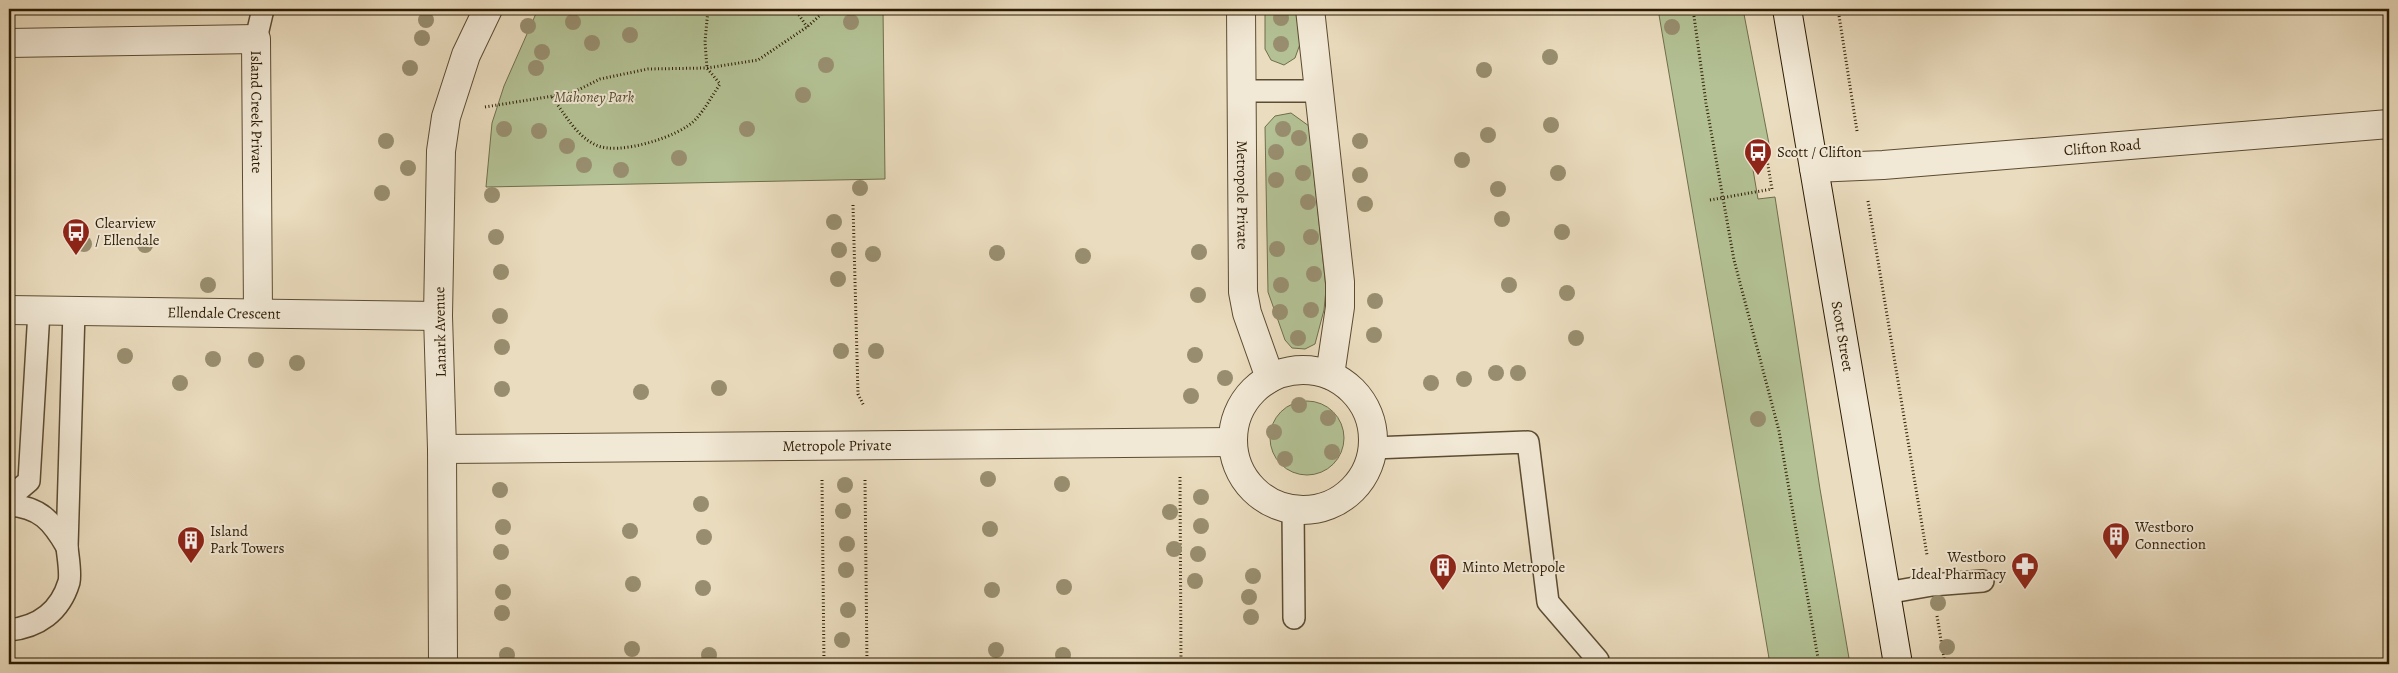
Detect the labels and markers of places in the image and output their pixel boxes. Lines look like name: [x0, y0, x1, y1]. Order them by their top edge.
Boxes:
bus stop icon: Scott / Clifton: [1743, 137, 1773, 176]
place label: Scott / Clifton: [1777, 142, 1862, 162]
place label: Clearview / Ellendale: [95, 213, 160, 250]
bus stop icon: Clearview / Ellendale: [61, 217, 91, 256]
place label: Westboro Connection: [2134, 517, 2206, 554]
place label: Island Park Towers: [210, 521, 284, 558]
building icon: Westboro Connection: [2101, 521, 2131, 560]
building icon: Island Park Towers: [176, 525, 206, 564]
place label: Westboro Ideal Pharmacy: [1911, 547, 2006, 584]
pharmacy icon: Westboro Ideal Pharmacy: [2010, 551, 2040, 590]
building icon: Minto Metropole: [1428, 552, 1458, 591]
place label: Minto Metropole: [1462, 557, 1566, 577]

